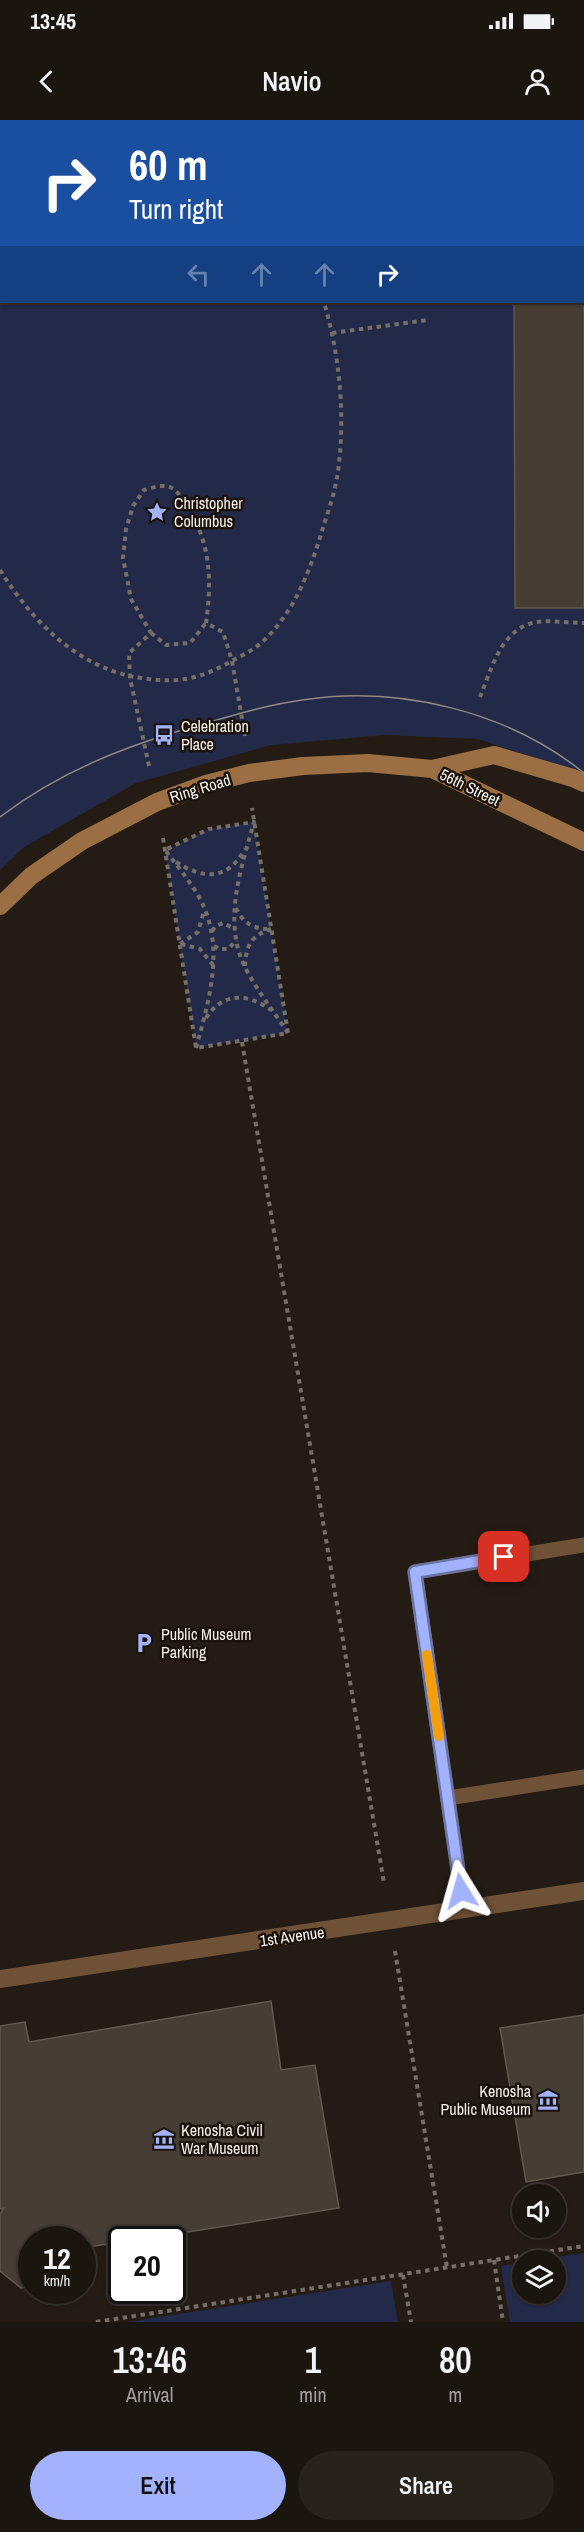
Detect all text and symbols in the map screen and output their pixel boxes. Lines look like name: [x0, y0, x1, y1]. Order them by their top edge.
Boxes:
text: 13:45: [30, 6, 76, 36]
text: Navio: [262, 63, 322, 99]
icon: back: [30, 65, 63, 98]
icon: person: [521, 65, 554, 98]
text: 60 m: [129, 137, 208, 193]
icon: right: [30, 144, 108, 222]
text: Turn right: [129, 191, 223, 227]
icon: left: [182, 258, 215, 291]
icon: ahead: [245, 258, 278, 291]
icon: ahead: [308, 258, 341, 291]
icon: right: [371, 258, 404, 291]
place label: Christopher Columbus: [174, 492, 243, 532]
place icon: Christopher Columbus: [145, 500, 169, 524]
place label: Celebration Place: [181, 715, 249, 755]
bus stop icon: Celebration Place: [152, 723, 176, 747]
street label: 56th Street: [436, 763, 504, 811]
street label: Ring Road: [167, 768, 233, 808]
pin: [478, 1531, 529, 1582]
icon: arrive: [487, 1540, 520, 1573]
place label: Public Museum Parking: [161, 1623, 251, 1663]
parking icon: Public Museum Parking: [132, 1631, 156, 1655]
position arrow: [429, 1859, 493, 1923]
street label: 1st Avenue: [258, 1921, 326, 1951]
place label: Kenosha Public Museum: [441, 2080, 532, 2120]
museum icon: Kenosha Public Museum: [536, 2088, 560, 2112]
place label: Kenosha Civil War Museum: [181, 2119, 263, 2159]
museum icon: Kenosha Civil War Museum: [152, 2127, 176, 2151]
map controls: [512, 2184, 566, 2304]
button: sound: [512, 2184, 566, 2238]
speed limit sign: 20: [108, 2226, 186, 2304]
text: 12: [43, 2238, 71, 2278]
button: layers: [512, 2250, 566, 2304]
text: km/h: [44, 2270, 70, 2291]
text: 13:46: [112, 2336, 187, 2384]
text: 1: [305, 2336, 321, 2384]
text: 80: [439, 2336, 472, 2384]
text: Arrival: [126, 2381, 173, 2408]
text: min: [299, 2381, 327, 2408]
text: m: [448, 2381, 462, 2408]
button: Exit: [30, 2451, 286, 2520]
button: Share: [298, 2451, 554, 2520]

